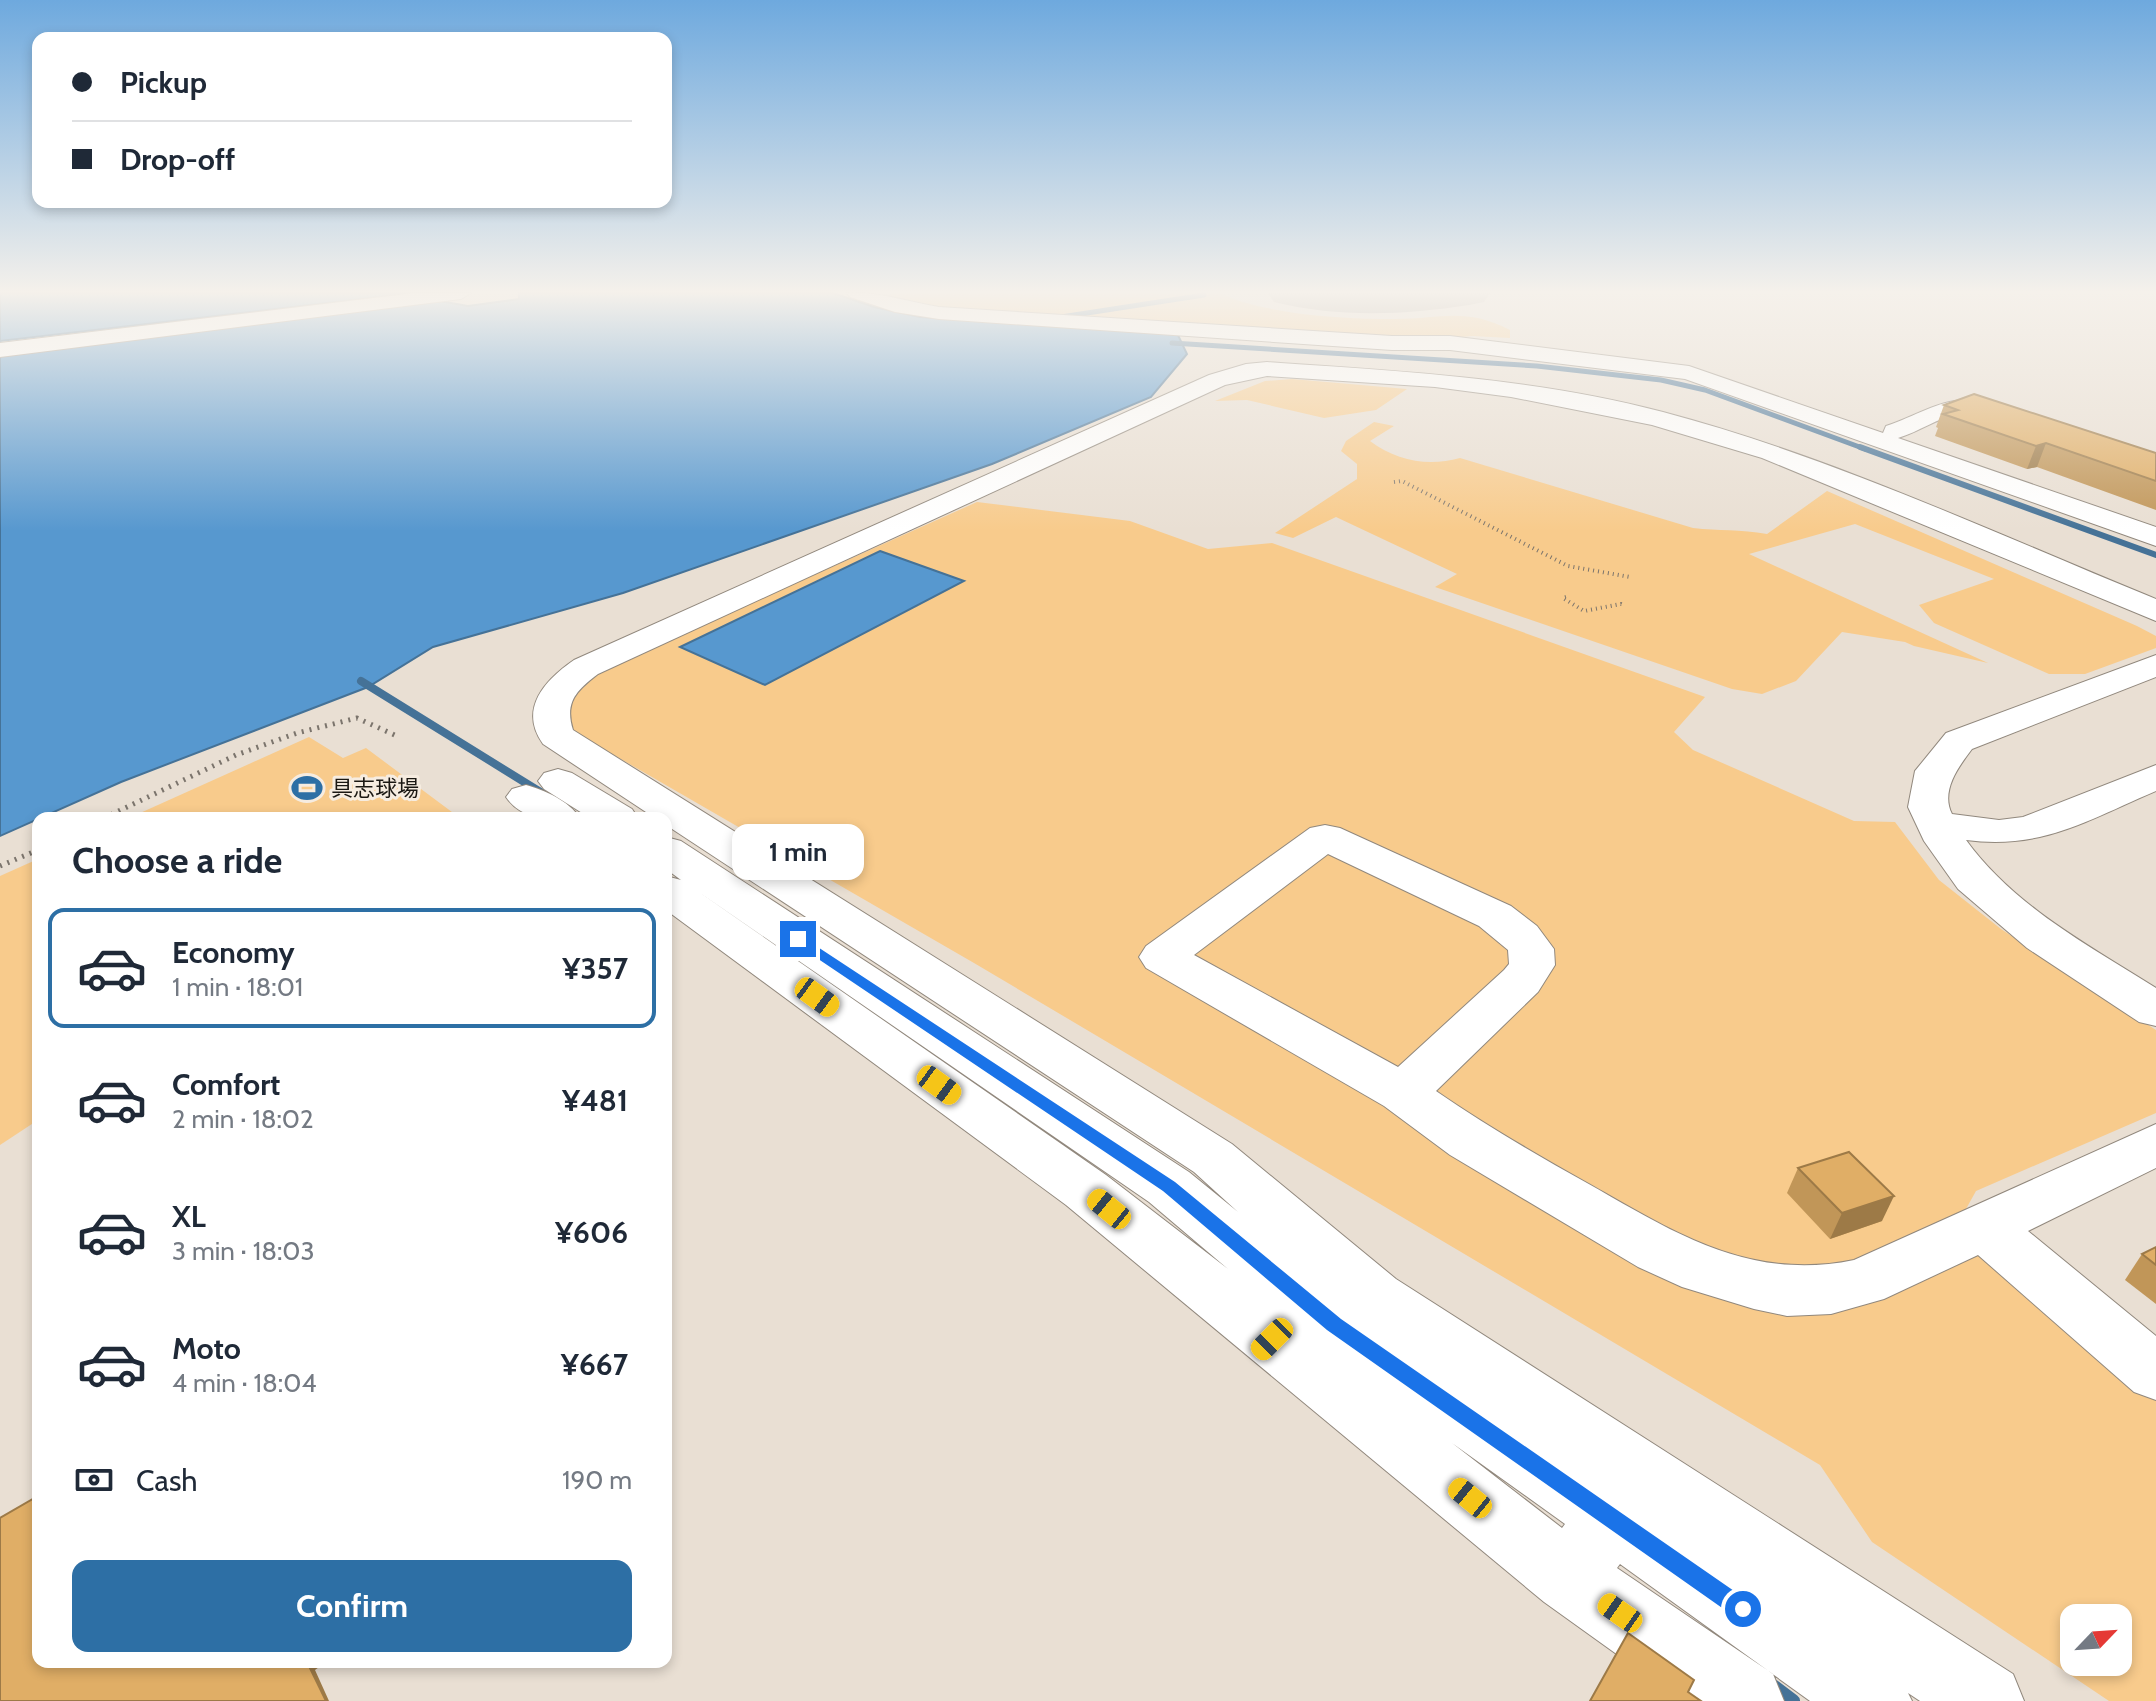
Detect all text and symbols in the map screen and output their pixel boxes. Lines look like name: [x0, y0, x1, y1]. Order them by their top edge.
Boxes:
text: Pickup: [120, 64, 207, 101]
text: Drop-off: [120, 141, 235, 178]
sports icon: 具志球場: [290, 771, 324, 805]
place label: 具志球場: [331, 775, 419, 802]
callout: 1 min: [732, 823, 864, 879]
text: 1 min: [769, 836, 827, 868]
text: Choose a ride: [72, 838, 282, 882]
route end: [780, 921, 816, 957]
icon: car: [76, 932, 148, 1004]
text: Economy: [172, 934, 295, 971]
text: ¥357: [562, 950, 628, 987]
text: 1 min · 18:01: [172, 971, 303, 1003]
car: [791, 973, 843, 1021]
car: [913, 1061, 965, 1109]
icon: car: [76, 1064, 148, 1136]
text: Comfort: [172, 1066, 280, 1103]
text: ¥481: [562, 1082, 628, 1119]
text: 2 min · 18:02: [172, 1103, 314, 1135]
car: [1083, 1185, 1135, 1233]
icon: car: [76, 1196, 148, 1268]
text: XL: [172, 1198, 206, 1235]
text: ¥606: [555, 1214, 628, 1251]
text: 3 min · 18:03: [172, 1235, 315, 1267]
car: [1247, 1314, 1297, 1364]
icon: car: [76, 1328, 148, 1400]
text: Moto: [172, 1330, 241, 1367]
text: ¥667: [561, 1346, 628, 1383]
text: 4 min · 18:04: [172, 1367, 316, 1399]
icon: cash: [72, 1458, 116, 1502]
text: Cash: [136, 1462, 198, 1499]
text: 190 m: [562, 1464, 632, 1496]
car: [1444, 1474, 1496, 1522]
button: Confirm: [72, 1560, 632, 1652]
car: [1593, 1589, 1647, 1637]
route start: [1725, 1591, 1761, 1627]
north arrow: [2060, 1604, 2132, 1676]
map controls: [2060, 1604, 2132, 1676]

